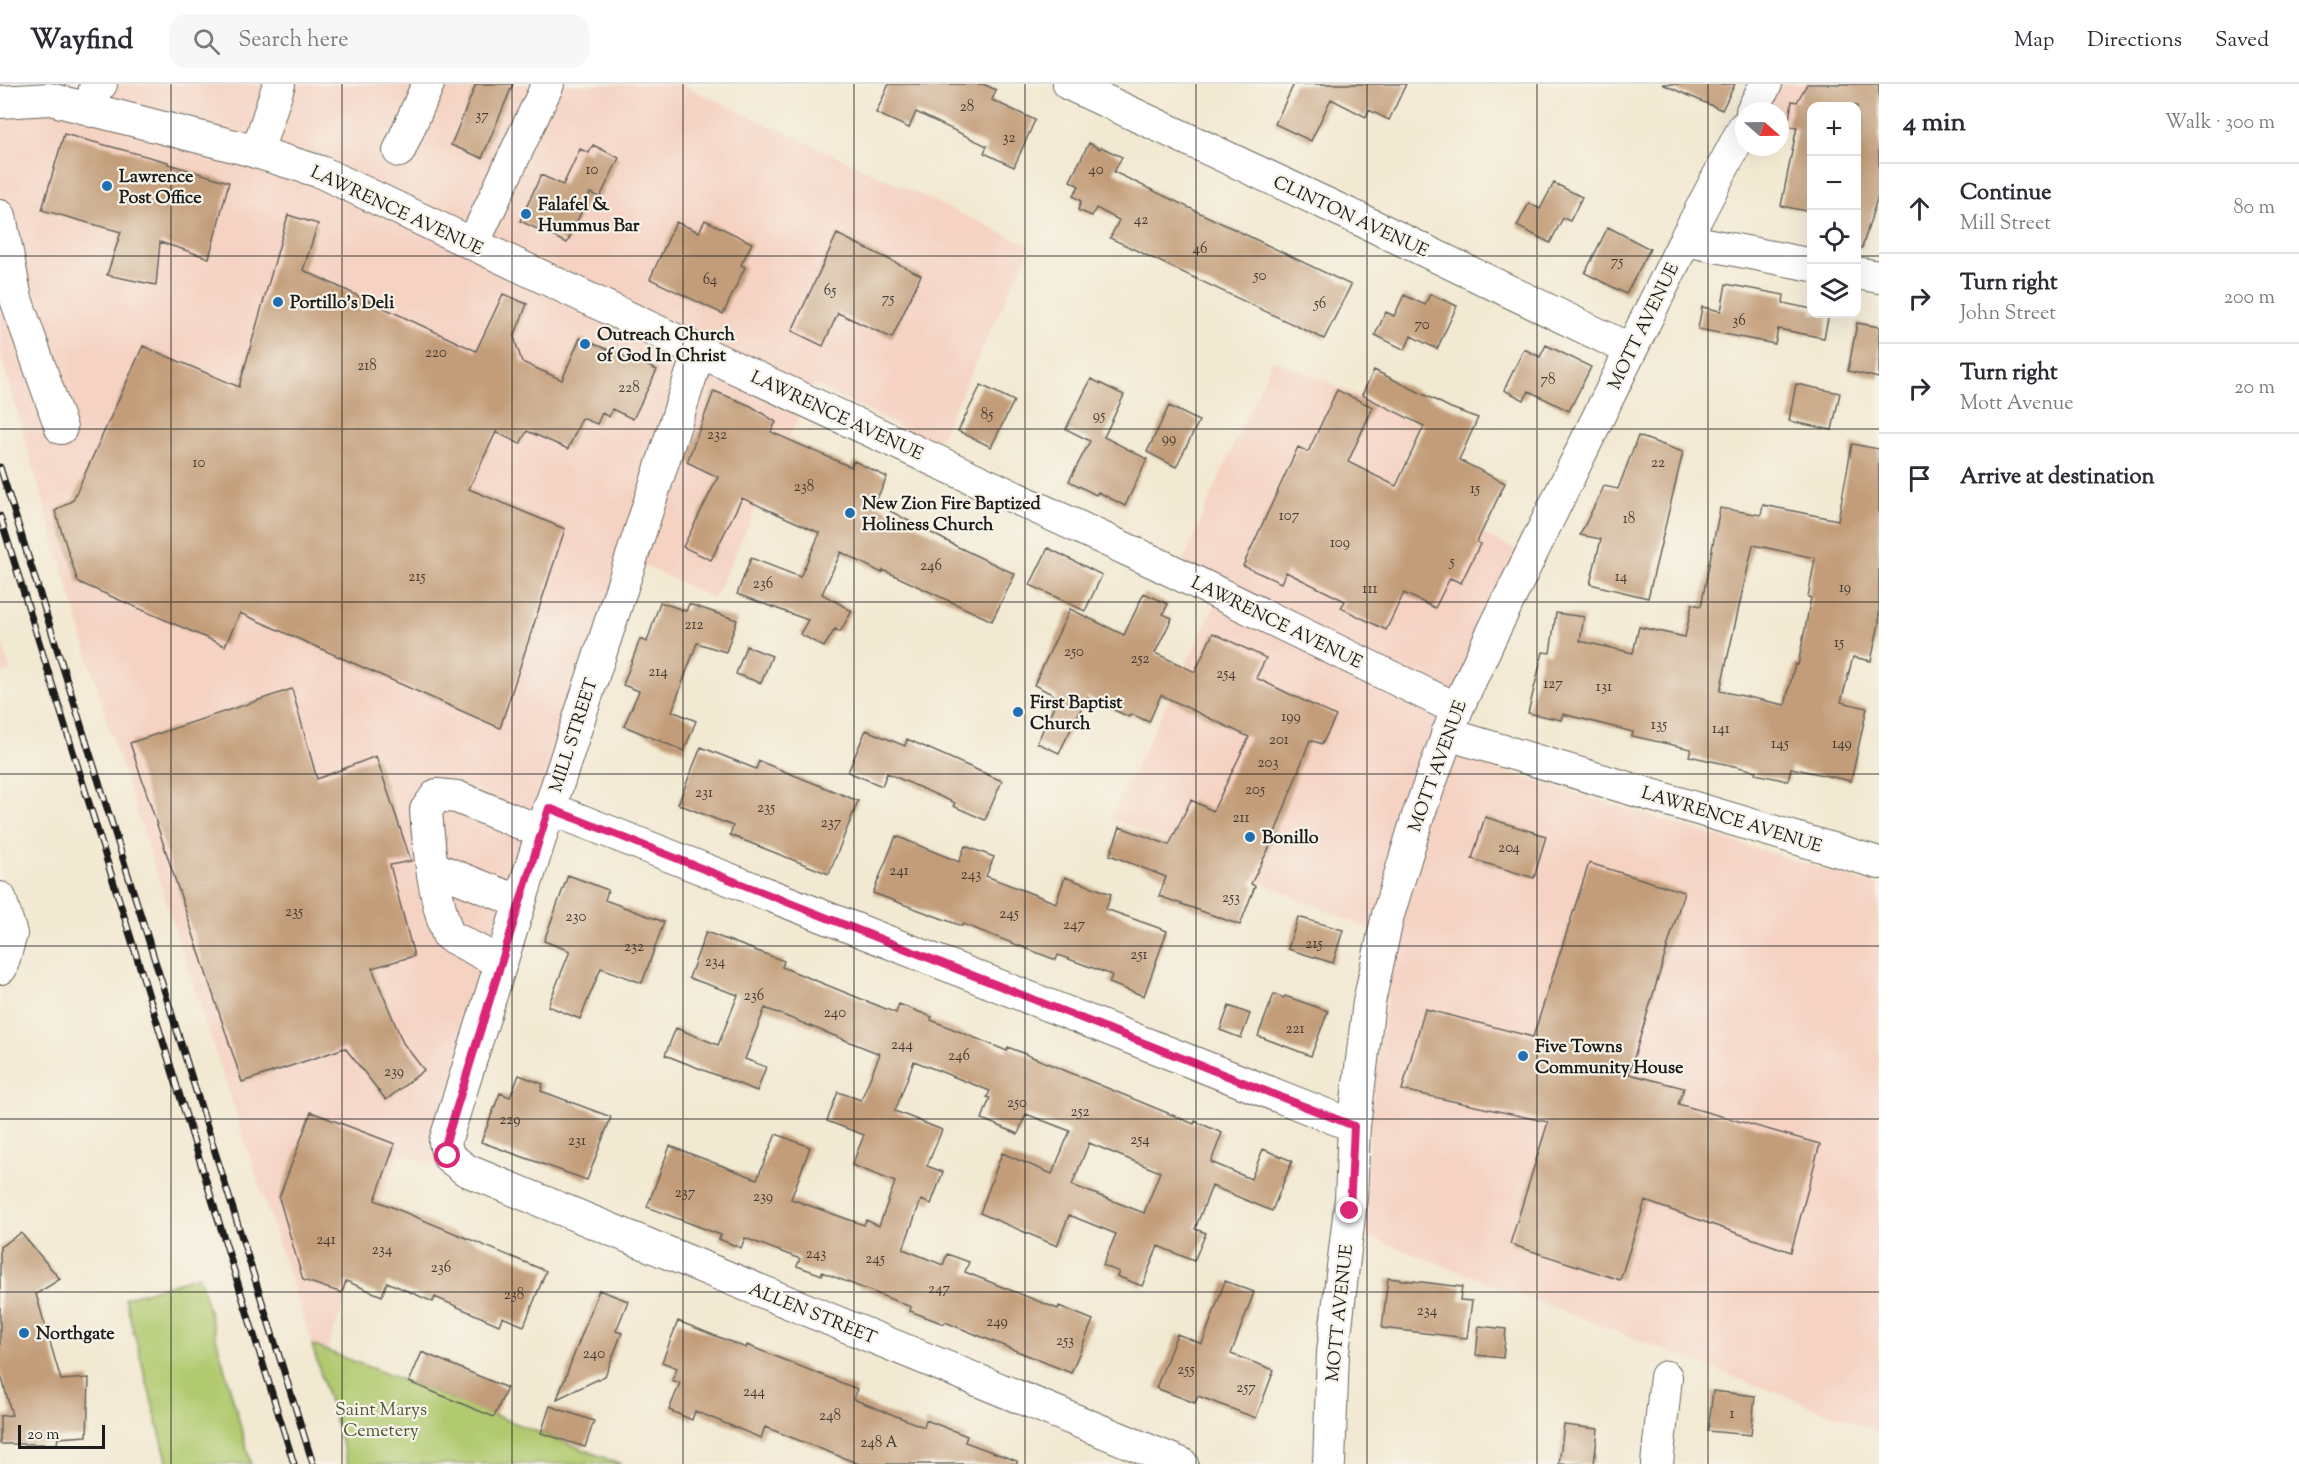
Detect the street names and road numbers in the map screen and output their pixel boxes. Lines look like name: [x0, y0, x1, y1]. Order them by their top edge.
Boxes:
street label: LAWRENCE AVENUE: [306, 160, 487, 263]
street label: CLINTON AVENUE: [1268, 170, 1432, 265]
street label: MOTT AVENUE: [1603, 259, 1687, 395]
street label: LAWRENCE AVENUE: [746, 365, 927, 468]
street label: LAWRENCE AVENUE: [1186, 571, 1366, 677]
street label: MILL STREET: [544, 675, 606, 796]
street label: MOTT AVENUE: [1403, 697, 1475, 836]
street label: LAWRENCE AVENUE: [1638, 781, 1825, 861]
street label: MOTT AVENUE: [1321, 1243, 1361, 1383]
street label: ALLEN STREET: [744, 1277, 881, 1353]

